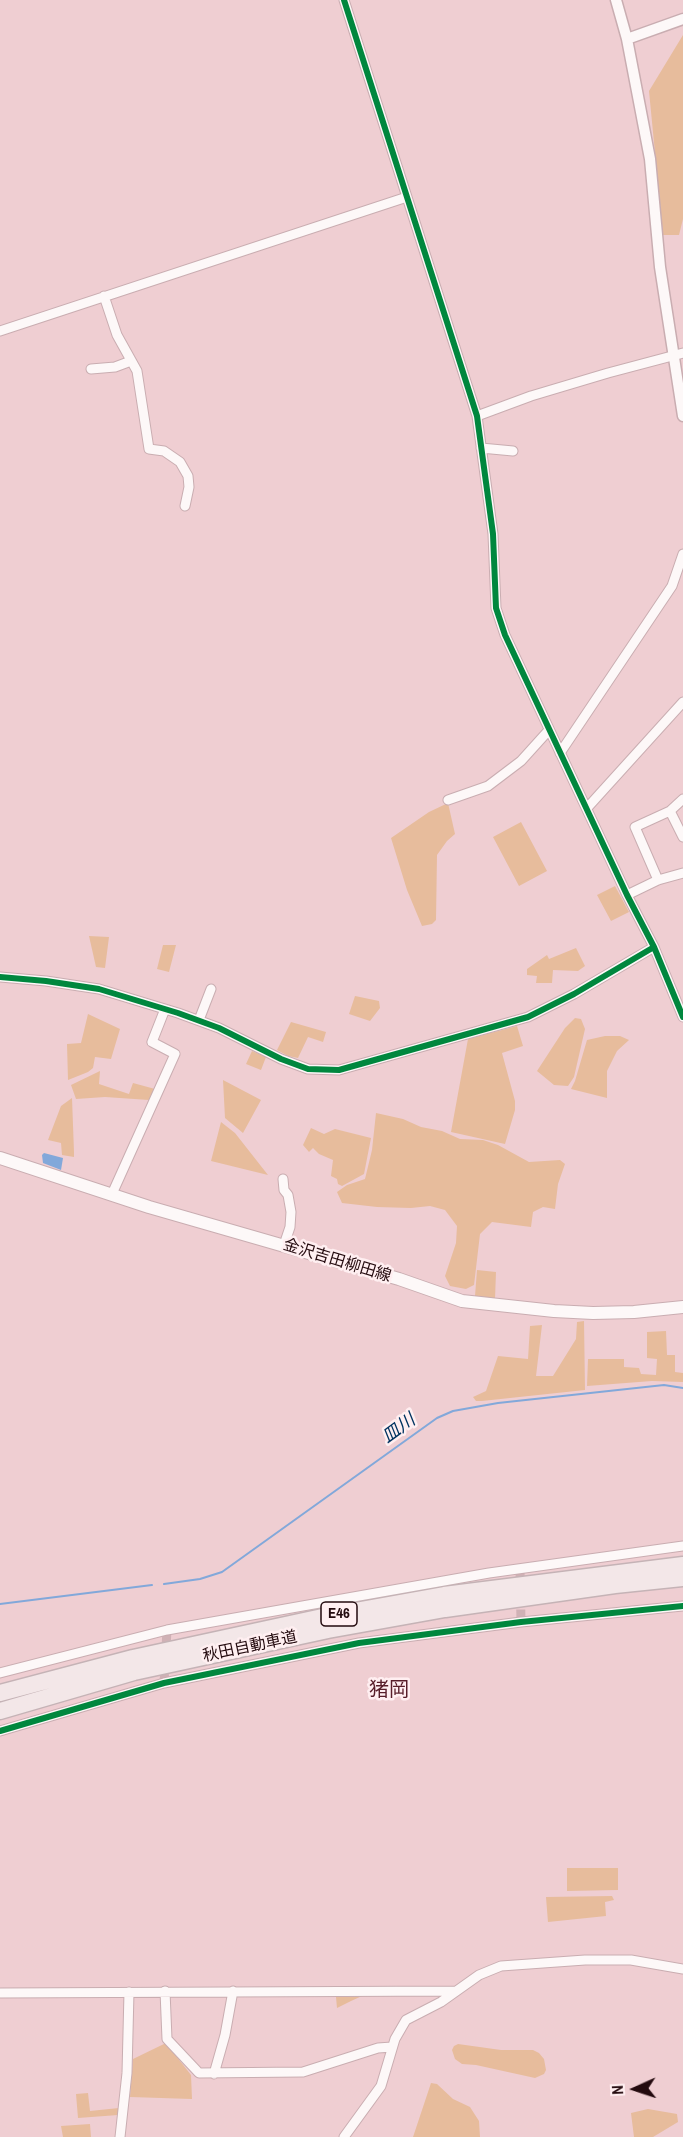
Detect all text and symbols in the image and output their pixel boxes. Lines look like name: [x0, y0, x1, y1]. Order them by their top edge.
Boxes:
street label: 金沢吉田柳田線: [281, 1235, 393, 1287]
water label: 皿川: [378, 1410, 420, 1448]
road number: E46: [321, 1602, 357, 1626]
street label: 秋田自動車道: [201, 1628, 299, 1666]
district label: 猪岡: [369, 1679, 409, 1703]
north arrow: [605, 2059, 665, 2119]
text: N: [606, 2085, 628, 2095]

